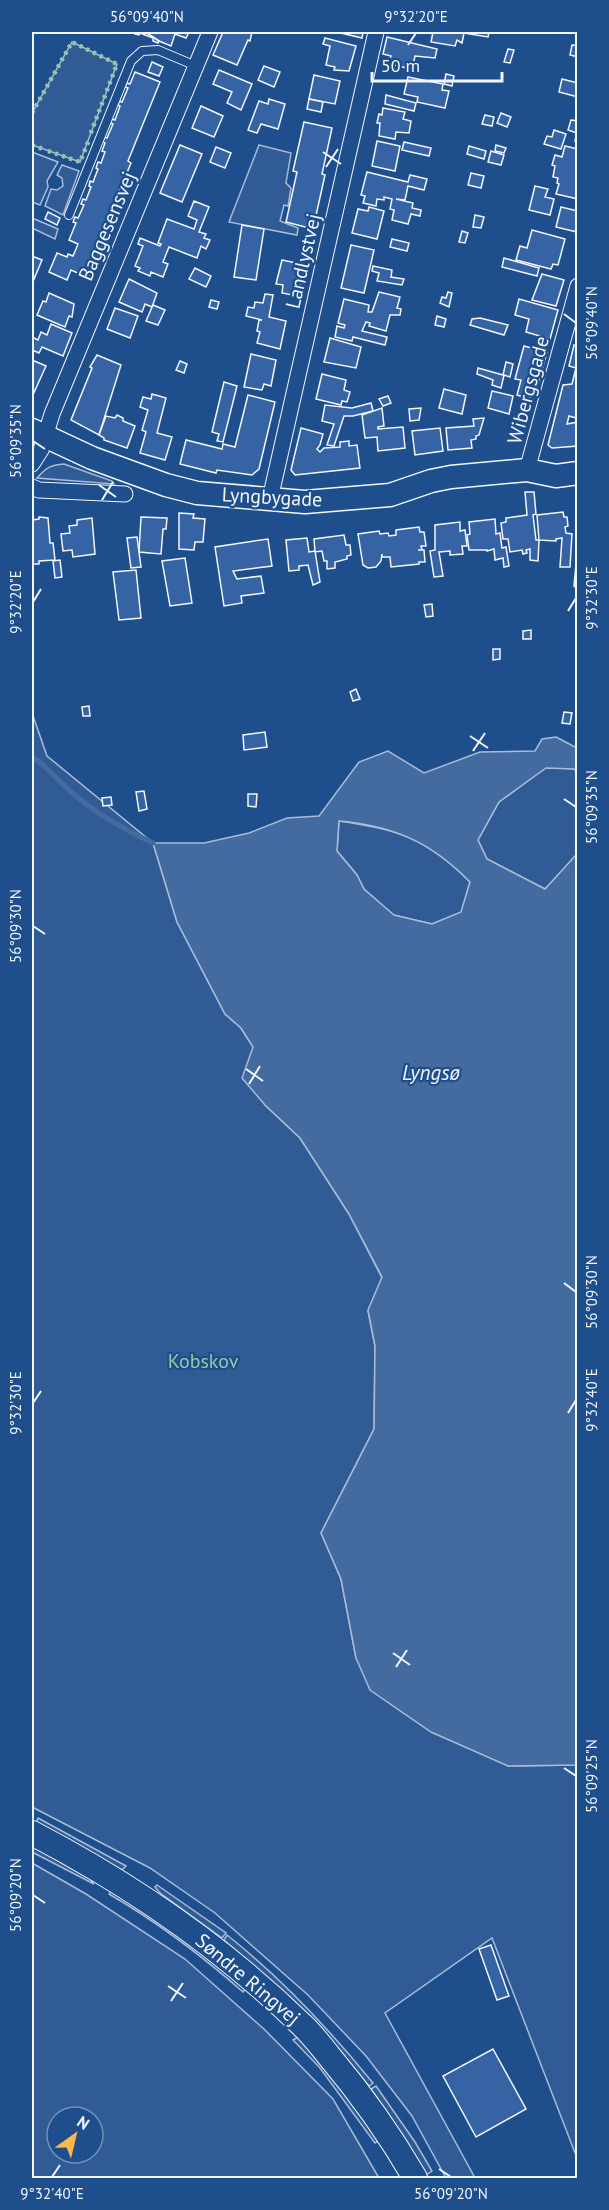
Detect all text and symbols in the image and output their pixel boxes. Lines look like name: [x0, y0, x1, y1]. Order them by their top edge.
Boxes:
text: 56°09'40"N: [110, 7, 184, 26]
text: 9°32'20"E: [384, 7, 448, 26]
scale bar: [372, 45, 502, 83]
text: 50 m: [381, 54, 420, 77]
street label: Baggesensvej: [72, 167, 142, 285]
street label: Landlystvej: [279, 211, 327, 311]
text: 56°09'40"N: [582, 286, 601, 360]
street label: Wibergsgade: [501, 333, 555, 447]
text: 56°09'35"N: [6, 404, 25, 478]
street label: Lyngbygade: [221, 481, 323, 513]
text: 9°32'30"E: [582, 566, 601, 630]
text: 9°32'20"E: [6, 570, 25, 634]
text: 56°09'35"N: [582, 770, 601, 844]
text: 56°09'30"N: [6, 889, 25, 963]
water label: Lyngsø: [402, 1059, 460, 1086]
text: 56°09'30"N: [582, 1255, 601, 1329]
park label: Kobskov: [168, 1348, 239, 1374]
text: 9°32'40"E: [582, 1368, 601, 1432]
text: 9°32'30"E: [6, 1371, 25, 1435]
text: 56°09'25"N: [582, 1739, 601, 1813]
text: 56°09'20"N: [6, 1858, 25, 1932]
street label: Søndre Ringvej: [190, 1928, 306, 2030]
north arrow: [45, 2105, 105, 2165]
text: N: [73, 2111, 93, 2134]
text: 9°32'40"E: [20, 2184, 84, 2203]
text: 56°09'20"N: [414, 2184, 488, 2203]

